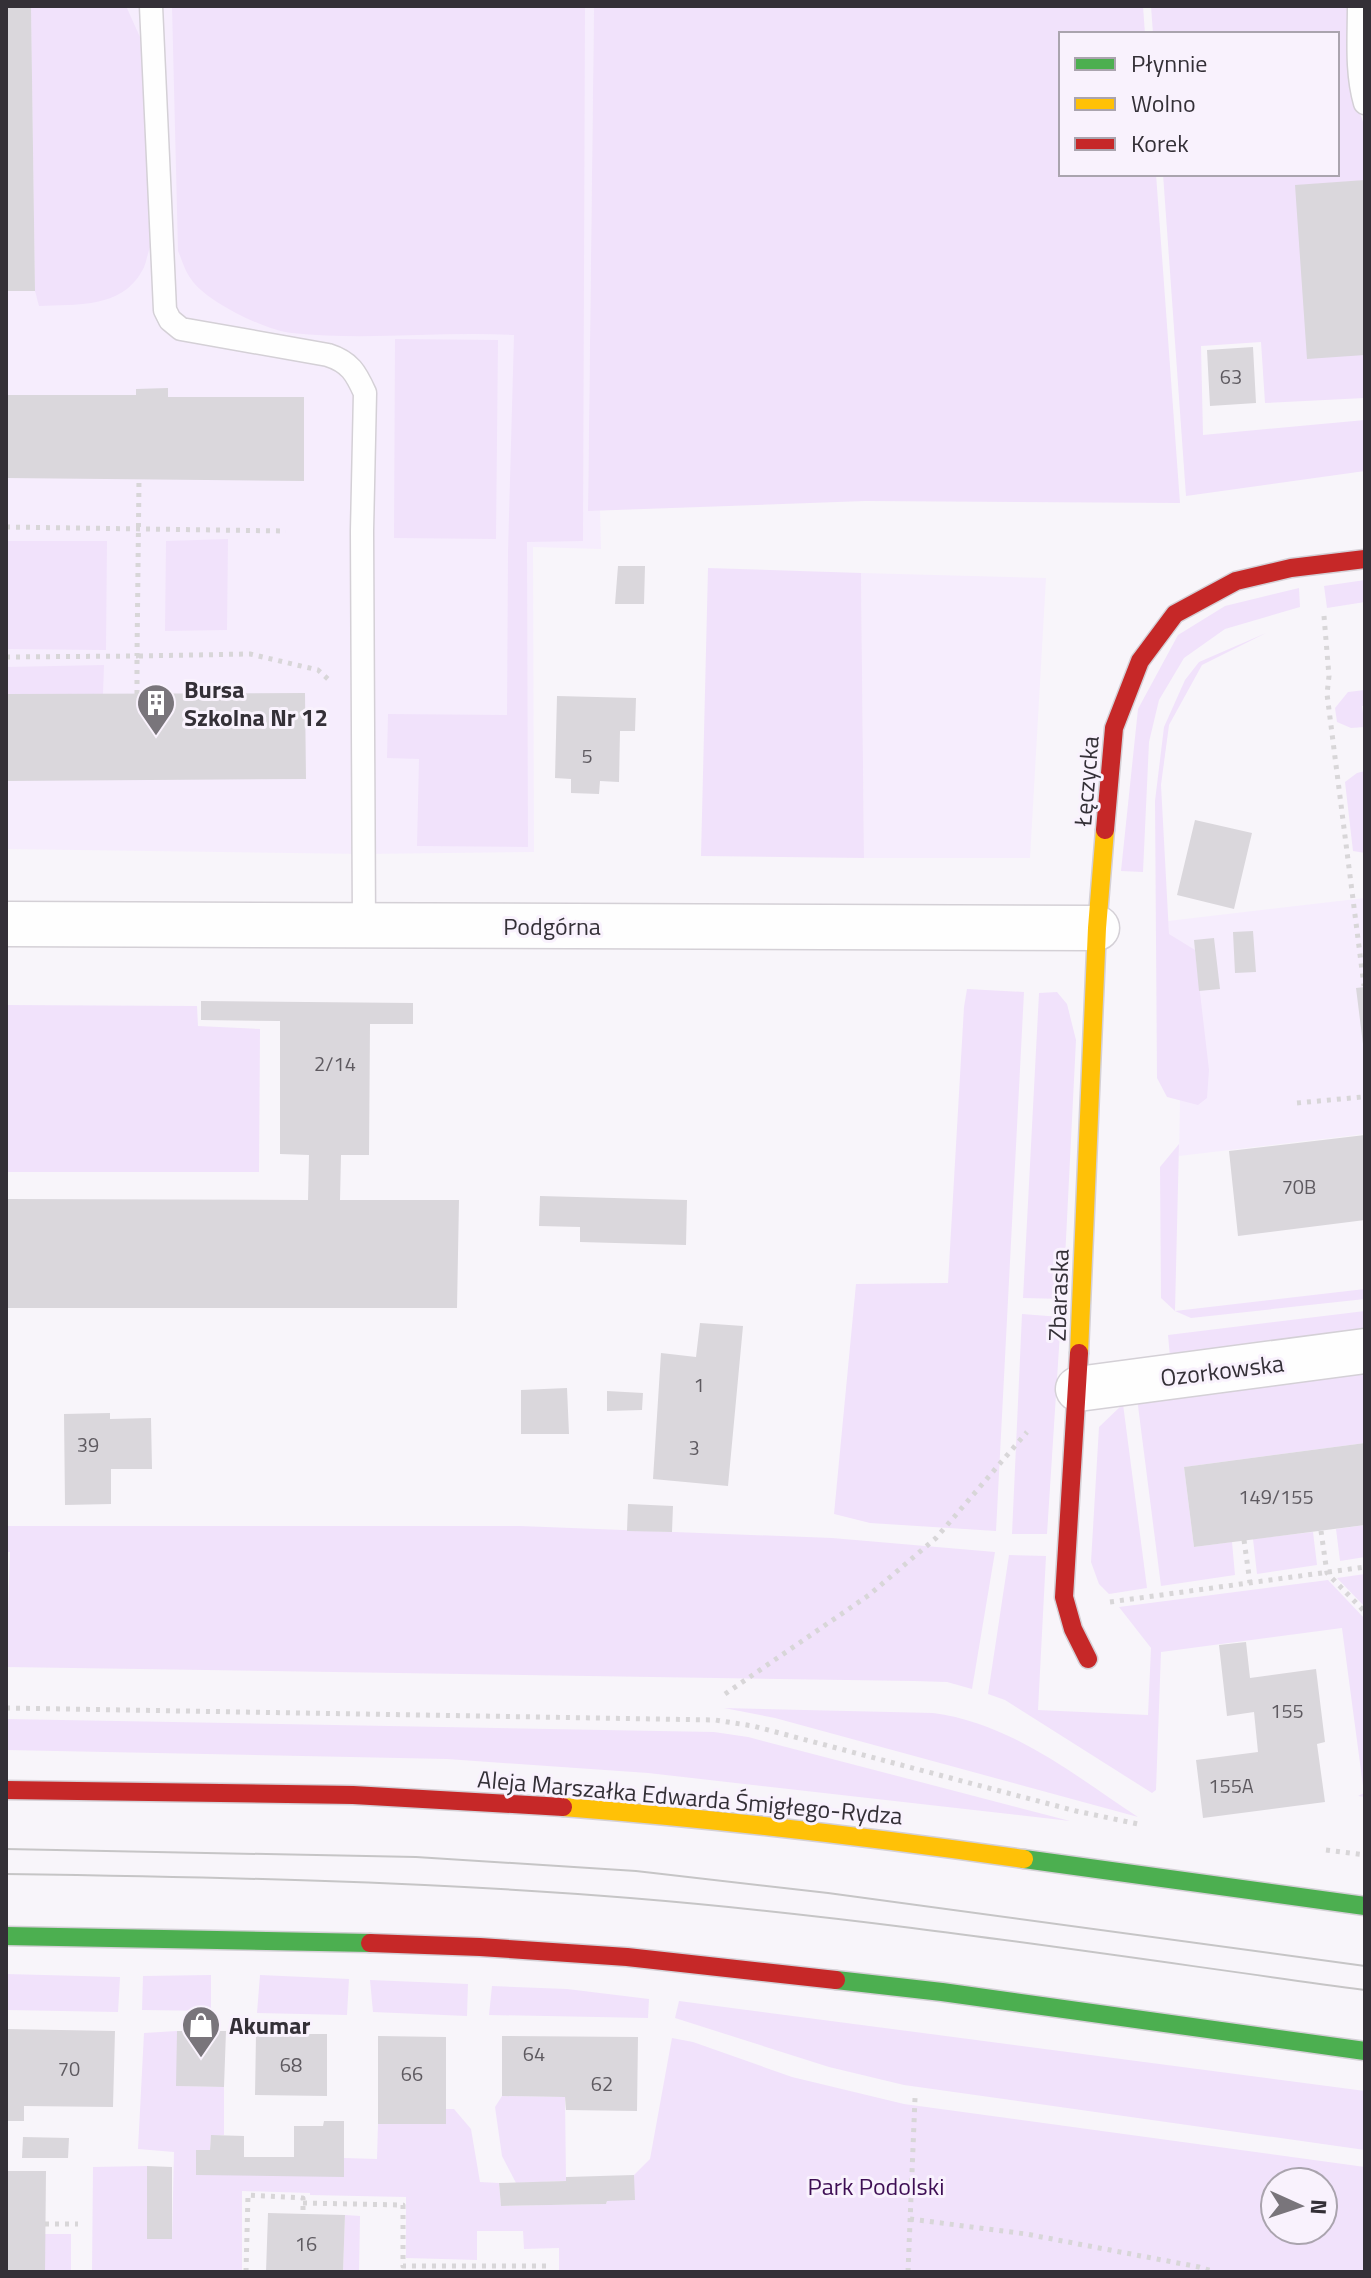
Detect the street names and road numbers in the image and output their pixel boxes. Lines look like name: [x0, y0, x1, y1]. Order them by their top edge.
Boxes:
street label: Łęczycka: [1064, 734, 1108, 829]
street label: Podgórna: [503, 908, 601, 944]
street label: Zbaraska: [1038, 1248, 1078, 1342]
street label: Ozorkowska: [1158, 1345, 1286, 1395]
street label: Aleja Marszałka Edwarda Śmigłego-Rydza: [476, 1760, 904, 1834]

